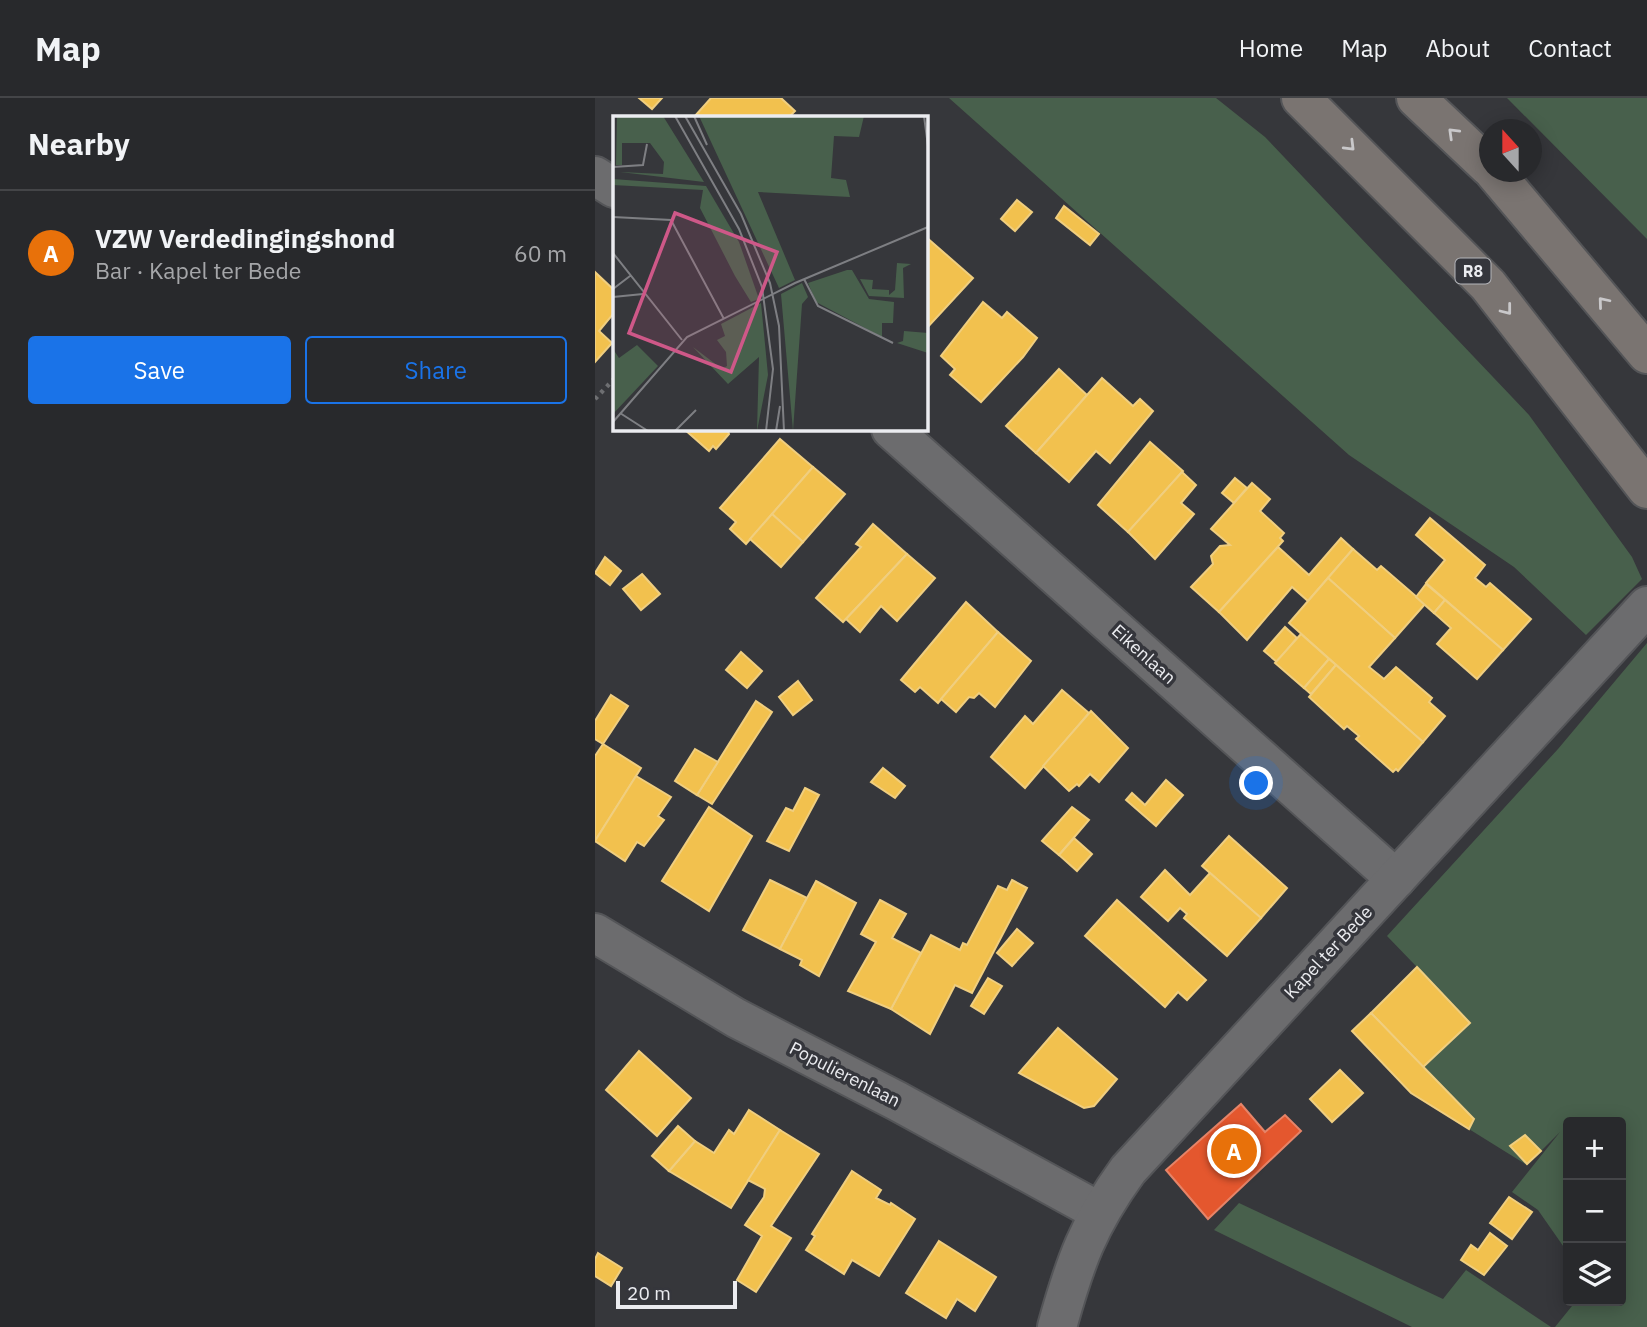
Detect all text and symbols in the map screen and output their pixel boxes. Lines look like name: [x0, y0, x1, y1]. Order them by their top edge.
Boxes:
text: Map: [35, 27, 101, 70]
text: Home: [1239, 32, 1303, 64]
text: Map: [1341, 32, 1387, 64]
text: About: [1425, 32, 1490, 64]
text: Contact: [1528, 32, 1612, 64]
inset map: [613, 116, 927, 430]
north arrow: [1479, 119, 1542, 182]
text: Nearby: [28, 124, 130, 163]
one-way arrow: [1448, 128, 1461, 141]
one-way arrow: [1341, 138, 1354, 151]
text: VZW Verdedingingshond: [95, 221, 395, 255]
text: A: [43, 238, 59, 268]
text: 60 m: [514, 238, 567, 268]
text: Bar · Kapel ter Bede: [95, 255, 301, 285]
road number: R8: [1455, 258, 1491, 284]
one-way arrow: [1599, 297, 1611, 310]
one-way arrow: [1499, 302, 1512, 315]
button: Save: [28, 336, 291, 404]
button: Share: [305, 336, 567, 404]
street label: Eikenlaan: [1107, 619, 1181, 689]
your location: [1239, 766, 1273, 800]
street label: Kapel ter Bede: [1279, 901, 1377, 1003]
street label: Populierenlaan: [786, 1036, 904, 1112]
map controls: [1563, 1117, 1626, 1306]
button: +: [1563, 1117, 1626, 1180]
pin: A: [1211, 1125, 1257, 1177]
button: −: [1563, 1180, 1626, 1243]
button: layers: [1563, 1243, 1626, 1306]
scale bar: [616, 1278, 737, 1310]
text: 20 m: [627, 1281, 671, 1305]

